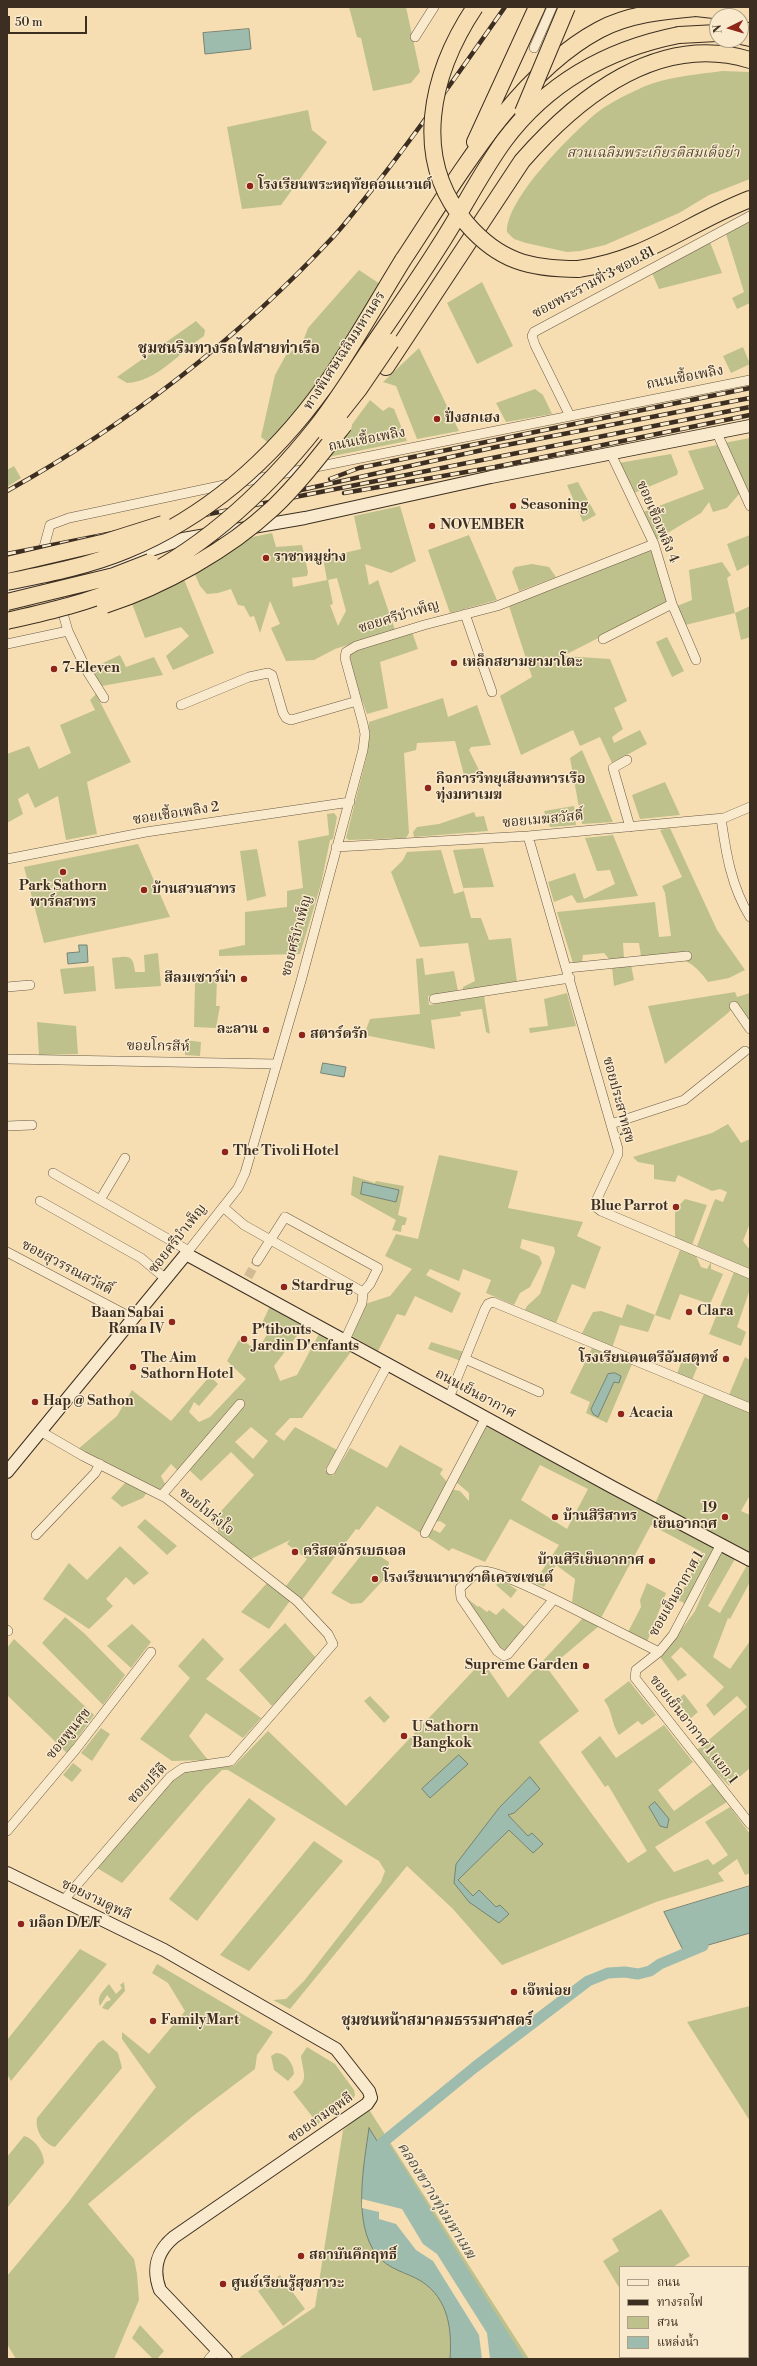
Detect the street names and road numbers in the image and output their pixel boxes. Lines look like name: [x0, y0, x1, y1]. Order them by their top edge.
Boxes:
street label: ซอยพระรามที่ 3 ซอย 81: [530, 244, 658, 322]
street label: ทางพิเศษเฉลิมมหานคร: [300, 289, 390, 413]
street label: ถนนเชื้อเพลิง: [645, 362, 725, 394]
street label: ถนนเชื้อเพลิง: [327, 424, 407, 456]
street label: ซอยเชื้อเพลิง 4: [632, 478, 682, 566]
street label: ซอยศรีบำเพ็ญ: [356, 597, 442, 637]
street label: ซอยเชื้อเพลิง 2: [132, 799, 220, 829]
street label: ซอยเมฆสวัสดิ์: [502, 808, 584, 832]
street label: ซอยศรีบำเพ็ญ: [278, 893, 316, 979]
street label: ฃอยโกรสีห์: [126, 1038, 190, 1056]
street label: ซอยประสาทสุข: [598, 1055, 638, 1145]
street label: ซอยศรีบำเพ็ญ: [146, 1201, 210, 1277]
street label: ซอยสุวรรณสวัสดิ์: [18, 1237, 116, 1299]
street label: ถนนเย็นอากาศ: [432, 1366, 518, 1422]
street label: ซอยโปร่งใจ: [175, 1485, 237, 1539]
street label: ซอยเย็นอากาศ 1: [646, 1548, 708, 1640]
street label: ซอยเย็นอากาศ 1 แยก 1: [645, 1672, 741, 1788]
street label: ซอยพูนศุข: [43, 1705, 95, 1763]
street label: ซอยปรีดี: [125, 1760, 171, 1808]
street label: ซอยงามดูพลี: [58, 1876, 134, 1924]
street label: ซอยงามดูพลี: [285, 2089, 357, 2147]

